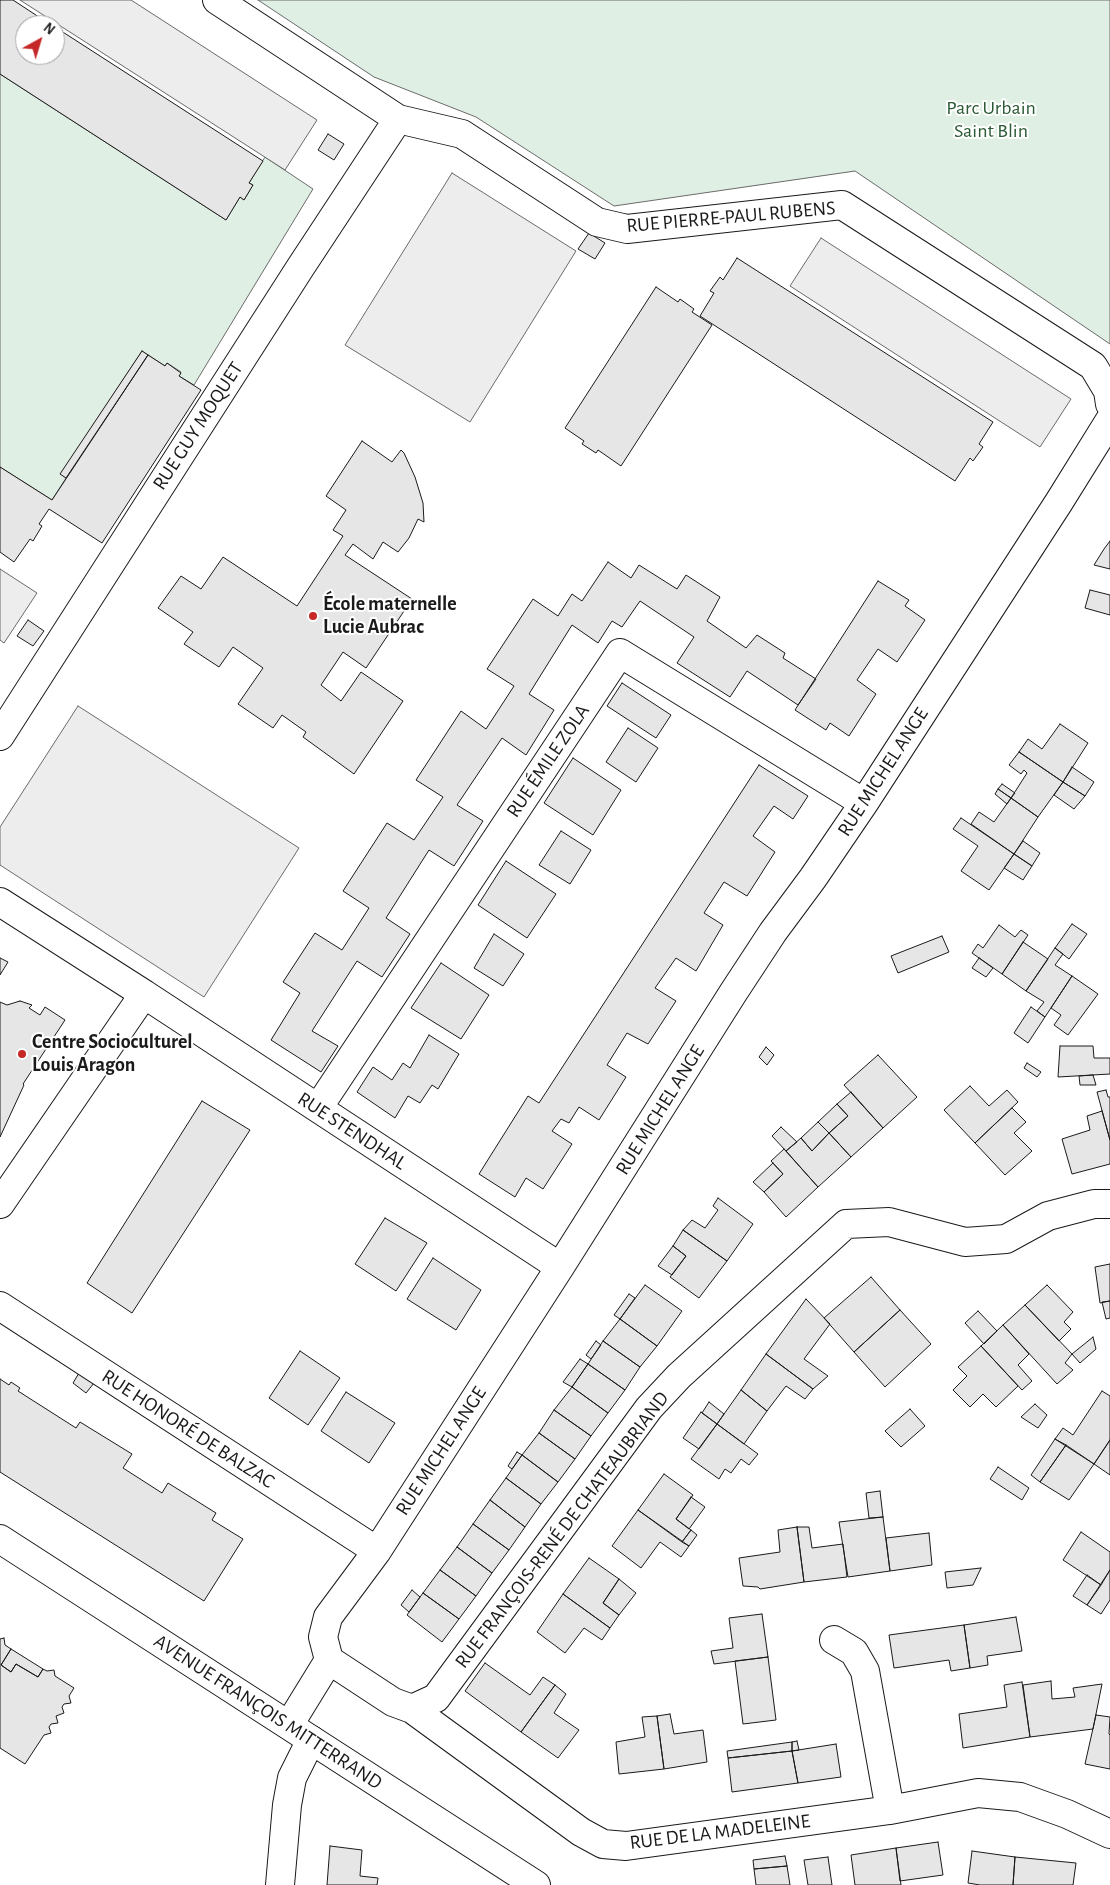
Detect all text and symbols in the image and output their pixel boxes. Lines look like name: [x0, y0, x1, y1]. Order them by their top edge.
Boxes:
north arrow: [15, 15, 65, 65]
text: N: [41, 21, 57, 38]
park label: Parc Urbain Saint Blin: [946, 96, 1036, 143]
street label: RUE PIERRE-PAUL RUBENS: [625, 196, 837, 238]
street label: RUE GUY MOQUET: [148, 358, 248, 494]
place label: École maternelle Lucie Aubrac: [323, 592, 457, 639]
marker: École maternelle Lucie Aubrac: [307, 610, 319, 622]
street label: RUE ÉMILE ZOLA: [501, 700, 595, 822]
street label: RUE MICHEL ANGE: [832, 703, 934, 841]
place label: Centre Socioculturel Louis Aragon: [32, 1030, 193, 1077]
street label: RUE MICHEL ANGE: [610, 1041, 710, 1179]
marker: Centre Socioculturel Louis Aragon: [16, 1048, 28, 1060]
street label: RUE STENDHAL: [293, 1087, 411, 1175]
street label: RUE HONORÉ DE BALZAC: [97, 1364, 279, 1494]
street label: RUE MICHEL ANGE: [390, 1382, 492, 1520]
street label: RUE FRANÇOIS-RENÉ DE CHATEAUBRIAND: [450, 1387, 674, 1673]
street label: AVENUE FRANÇOIS MITTERRAND: [149, 1629, 387, 1795]
street label: RUE DE LA MADELEINE: [628, 1809, 812, 1855]

